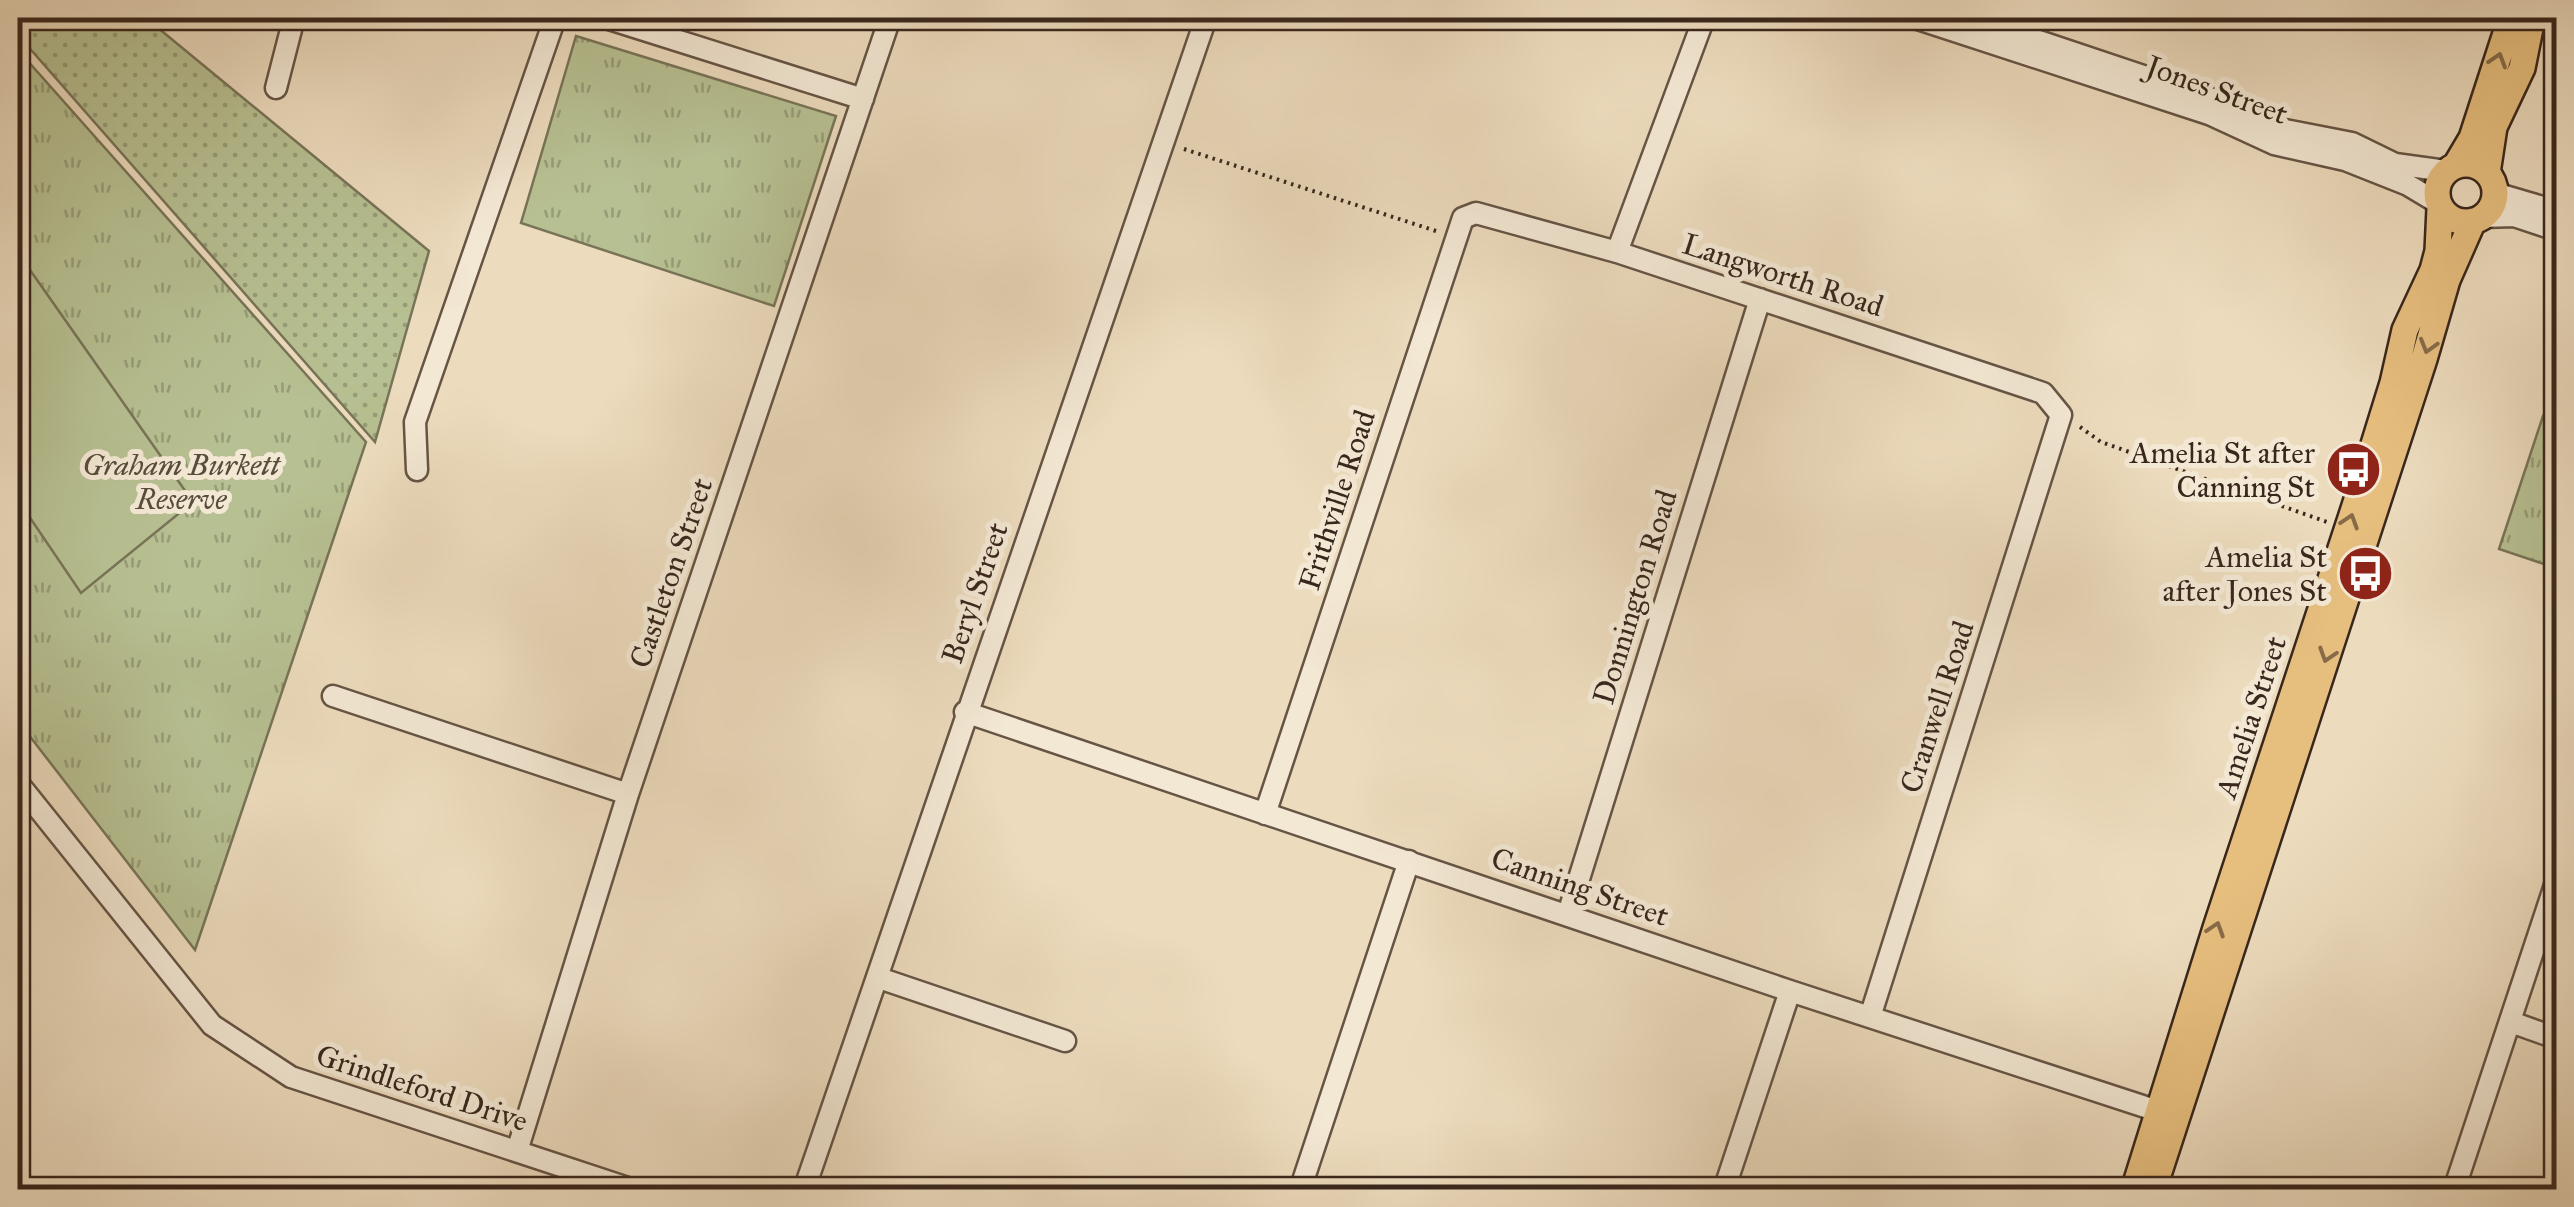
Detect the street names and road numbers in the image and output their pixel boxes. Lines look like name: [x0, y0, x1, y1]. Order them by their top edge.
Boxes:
street label: Jones Street: [2139, 47, 2293, 132]
street label: Langworth Road: [1678, 226, 1888, 324]
street label: Frithville Road: [1291, 406, 1383, 594]
street label: Castleton Street: [622, 473, 720, 673]
street label: Donnington Road: [1585, 485, 1685, 709]
street label: Beryl Street: [934, 517, 1016, 668]
street label: Cranwell Road: [1892, 616, 1982, 798]
street label: Amelia Street: [2207, 631, 2294, 804]
street label: Canning Street: [1487, 840, 1674, 934]
street label: Grindleford Drive: [312, 1037, 532, 1139]

